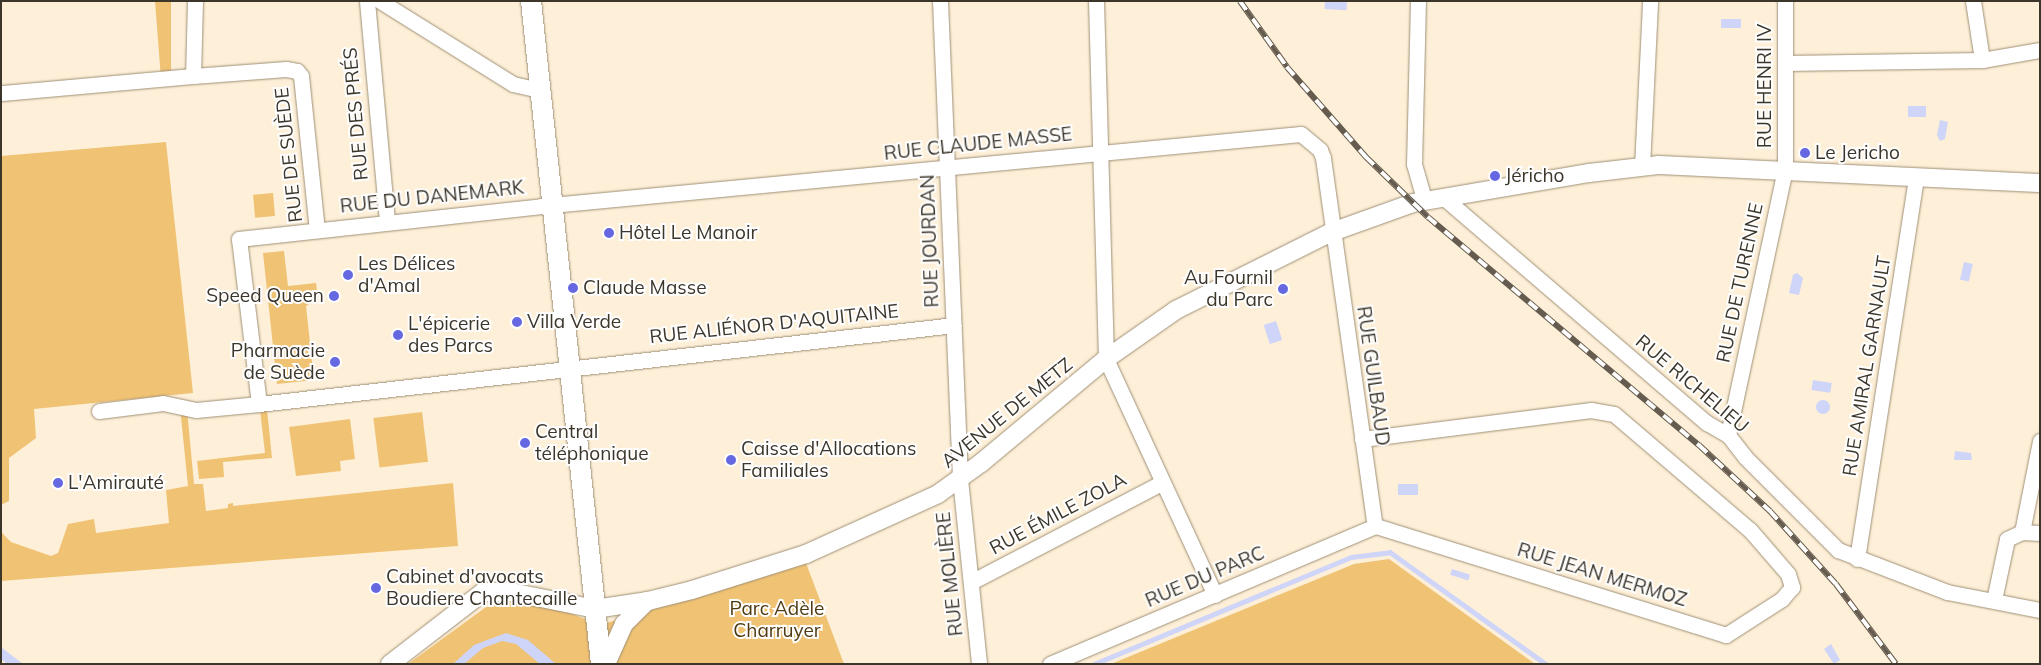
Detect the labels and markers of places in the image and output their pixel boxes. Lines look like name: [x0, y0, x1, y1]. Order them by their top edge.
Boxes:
place label: Le Jericho: [1815, 142, 1900, 164]
marker: Le Jericho: [1799, 147, 1811, 159]
place label: Jéricho: [1505, 165, 1564, 187]
marker: Jéricho: [1489, 170, 1501, 182]
place label: Hôtel Le Manoir: [619, 222, 757, 244]
marker: Hôtel Le Manoir: [603, 227, 615, 239]
place label: Les Délices d'Amal: [358, 253, 456, 297]
place label: Au Fournil du Parc: [1184, 267, 1273, 311]
marker: Les Délices d'Amal: [342, 269, 354, 281]
place label: Claude Masse: [583, 277, 706, 299]
marker: Claude Masse: [567, 282, 579, 294]
marker: Au Fournil du Parc: [1277, 283, 1289, 295]
place label: Speed Queen: [206, 285, 324, 307]
marker: Speed Queen: [328, 290, 340, 302]
place label: Villa Verde: [527, 311, 621, 333]
place label: L'épicerie des Parcs: [408, 313, 493, 357]
marker: Villa Verde: [511, 316, 523, 328]
marker: L'épicerie des Parcs: [392, 329, 404, 341]
place label: Pharmacie de Suède: [231, 340, 325, 384]
marker: Pharmacie de Suède: [329, 356, 341, 368]
place label: Central téléphonique: [535, 421, 648, 465]
marker: Central téléphonique: [519, 437, 531, 449]
place label: Caisse d'Allocations Familiales: [741, 438, 917, 482]
marker: Caisse d'Allocations Familiales: [725, 454, 737, 466]
place label: L'Amirauté: [68, 472, 164, 494]
marker: L'Amirauté: [52, 477, 64, 489]
place label: Cabinet d'avocats Boudiere Chantecaille: [386, 566, 577, 610]
marker: Cabinet d'avocats Boudiere Chantecaille: [370, 582, 382, 594]

